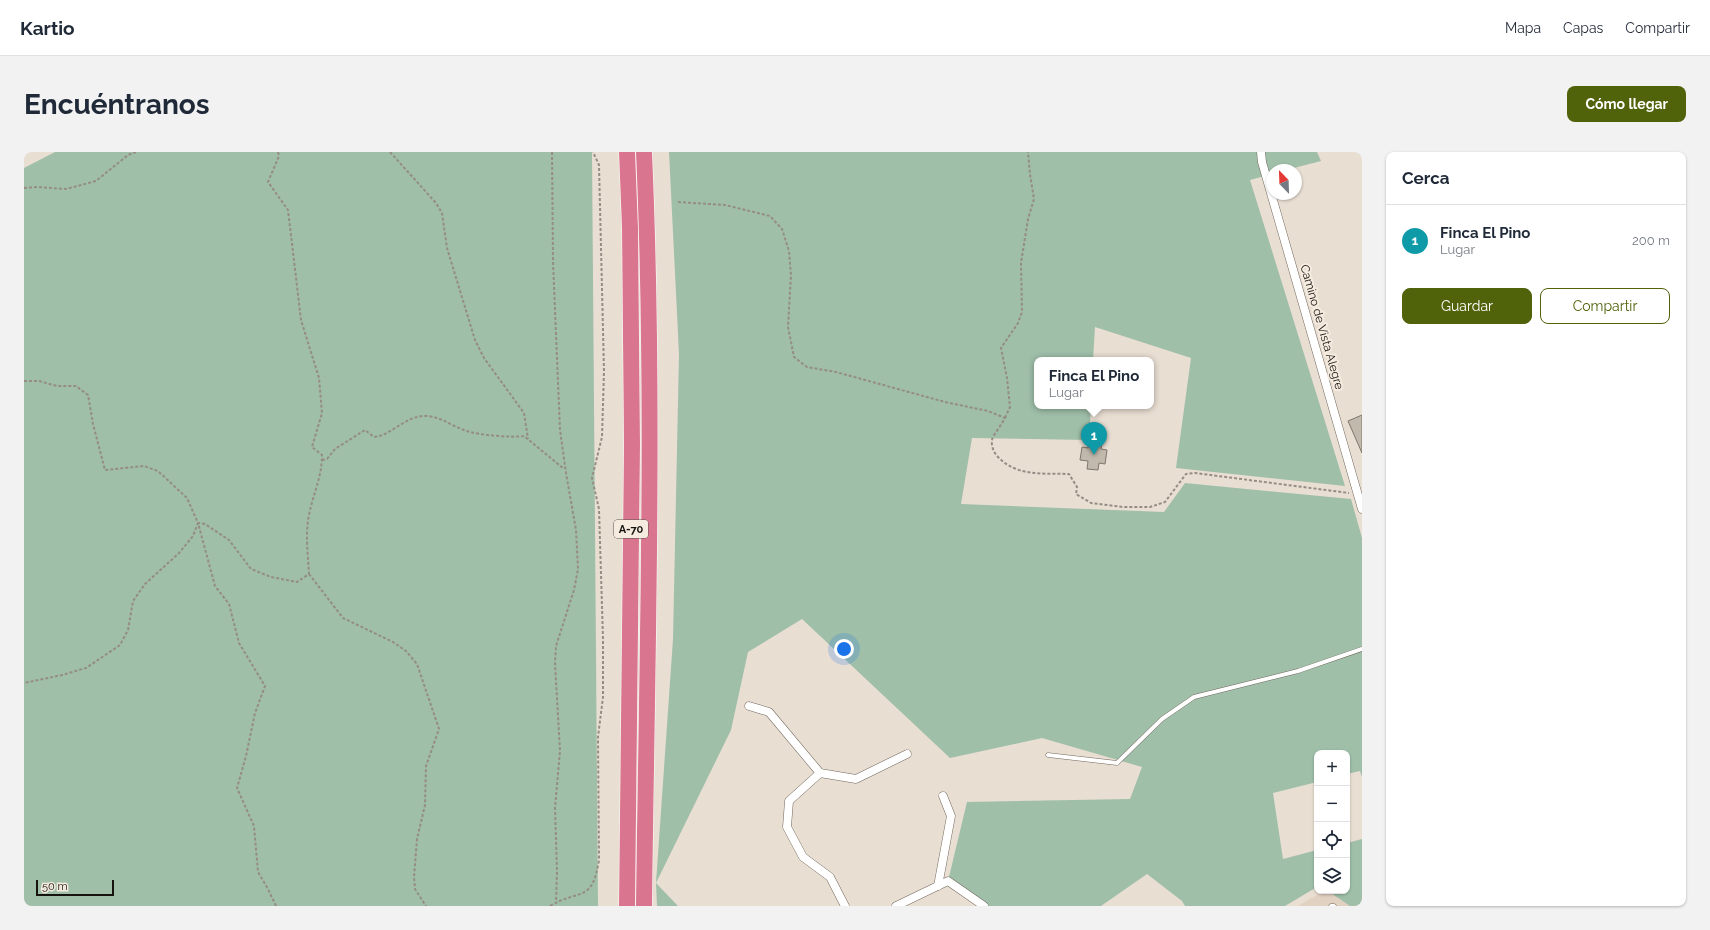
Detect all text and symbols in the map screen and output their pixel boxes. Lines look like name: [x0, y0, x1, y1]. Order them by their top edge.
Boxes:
text: Kartio: [20, 17, 75, 39]
text: Mapa: [1505, 20, 1541, 36]
text: Capas: [1563, 20, 1603, 36]
text: Compartir: [1625, 20, 1690, 36]
button: Cómo llegar: [1567, 86, 1686, 122]
text: Encuéntranos: [24, 88, 210, 121]
north arrow: [1266, 164, 1302, 200]
text: Cerca: [1402, 168, 1450, 188]
text: Finca El Pino: [1440, 224, 1530, 242]
text: 1: [1412, 233, 1418, 248]
text: 200 m: [1632, 233, 1670, 248]
text: Lugar: [1440, 242, 1475, 257]
street label: Camino de Vista Alegre: [1297, 263, 1347, 391]
button: Guardar: [1402, 288, 1532, 324]
button: Compartir: [1540, 288, 1670, 324]
popup: [1034, 357, 1154, 409]
text: Finca El Pino: [1049, 367, 1139, 385]
text: Lugar: [1049, 385, 1084, 400]
pin: 1: [1081, 422, 1107, 455]
road number: A-70: [614, 520, 648, 538]
your location: [834, 639, 854, 659]
map controls: [1314, 750, 1350, 894]
button: +: [1314, 750, 1350, 786]
button: −: [1314, 786, 1350, 822]
button: locate: [1314, 822, 1350, 858]
button: layers: [1314, 858, 1350, 894]
scale bar: [36, 878, 114, 897]
text: 50 m: [42, 880, 68, 893]

